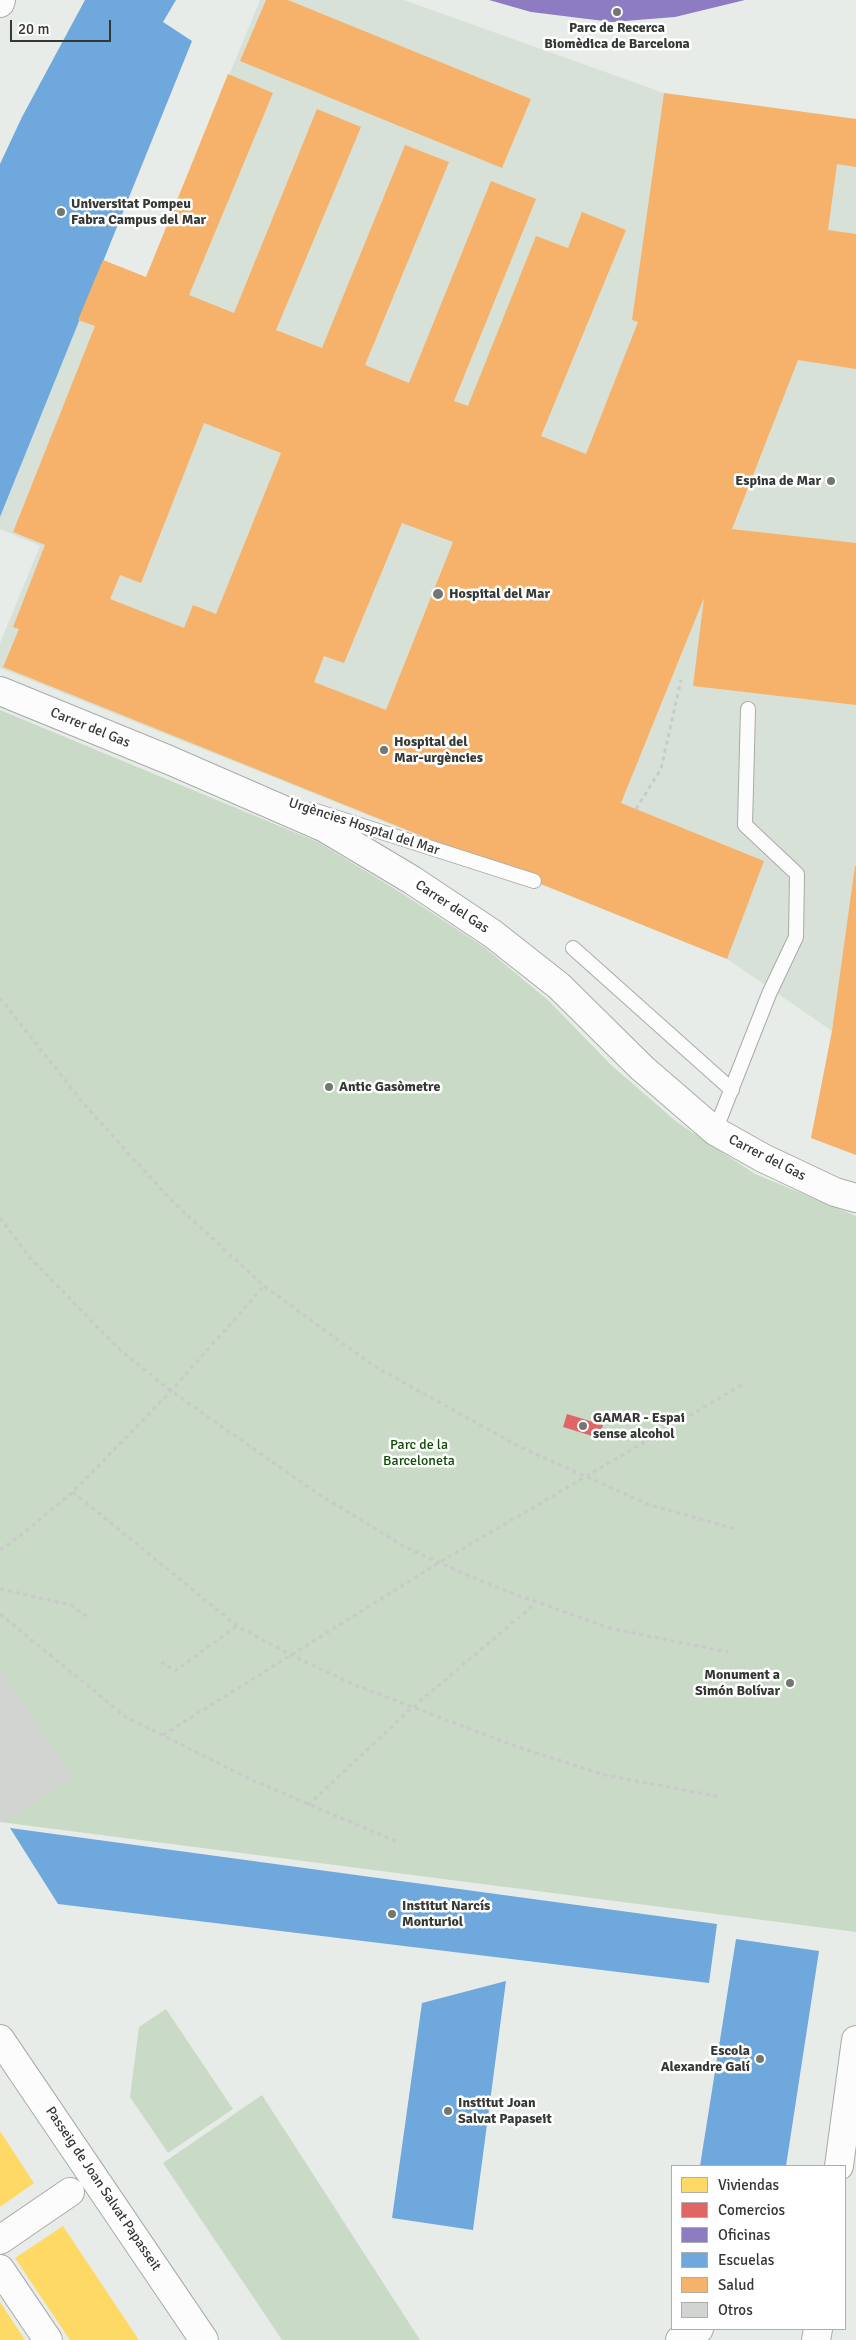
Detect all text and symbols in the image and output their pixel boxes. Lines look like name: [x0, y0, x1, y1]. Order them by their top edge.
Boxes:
marker: Parc de Recerca Biomèdica de Barcelona: [611, 6, 623, 18]
scale bar: [12, 10, 114, 42]
text: 20 m: [18, 20, 49, 38]
place label: Parc de Recerca Biomèdica de Barcelona: [544, 20, 690, 52]
place label: Universitat Pompeu Fabra Campus del Mar: [71, 196, 206, 228]
marker: Universitat Pompeu Fabra Campus del Mar: [55, 206, 67, 218]
place label: Espina de Mar: [735, 473, 821, 489]
marker: Espina de Mar: [825, 475, 837, 487]
place label: Hospital del Mar: [449, 586, 550, 602]
marker: Hospital del Mar: [431, 587, 445, 601]
street label: Carrer del Gas: [48, 704, 132, 752]
place label: Hospital del Mar-urgències: [394, 734, 483, 766]
marker: Hospital del Mar-urgències: [378, 744, 390, 756]
street label: Urgències Hosptal del Mar: [286, 795, 442, 859]
street label: Carrer del Gas: [412, 877, 492, 937]
place label: Antic Gasòmetre: [339, 1079, 440, 1095]
marker: Antic Gasòmetre: [323, 1081, 335, 1093]
street label: Carrer del Gas: [726, 1131, 808, 1185]
place label: GAMAR - Espai sense alcohol: [593, 1410, 685, 1442]
marker: GAMAR - Espai sense alcohol: [577, 1420, 589, 1432]
park label: Parc de la Barceloneta: [383, 1437, 455, 1470]
place label: Monument a Simón Bolívar: [695, 1667, 780, 1700]
marker: Monument a Simón Bolívar: [784, 1677, 796, 1689]
place label: Institut Narcís Monturiol: [402, 1898, 490, 1930]
marker: Institut Narcís Monturiol: [386, 1908, 398, 1920]
place label: Escola Alexandre Galí: [661, 2043, 750, 2076]
marker: Escola Alexandre Galí: [754, 2053, 766, 2065]
place label: Institut Joan Salvat Papaseit: [458, 2095, 552, 2128]
street label: Passeig de Joan Salvat Papasseit: [42, 2104, 164, 2274]
marker: Institut Joan Salvat Papaseit: [442, 2105, 454, 2117]
legend: [671, 2165, 846, 2330]
text: Viviendas: [718, 2176, 779, 2194]
text: Comercios: [718, 2201, 785, 2219]
text: Oficinas: [718, 2226, 770, 2244]
text: Escuelas: [718, 2251, 774, 2269]
text: Salud: [718, 2276, 754, 2294]
text: Otros: [718, 2301, 753, 2319]

